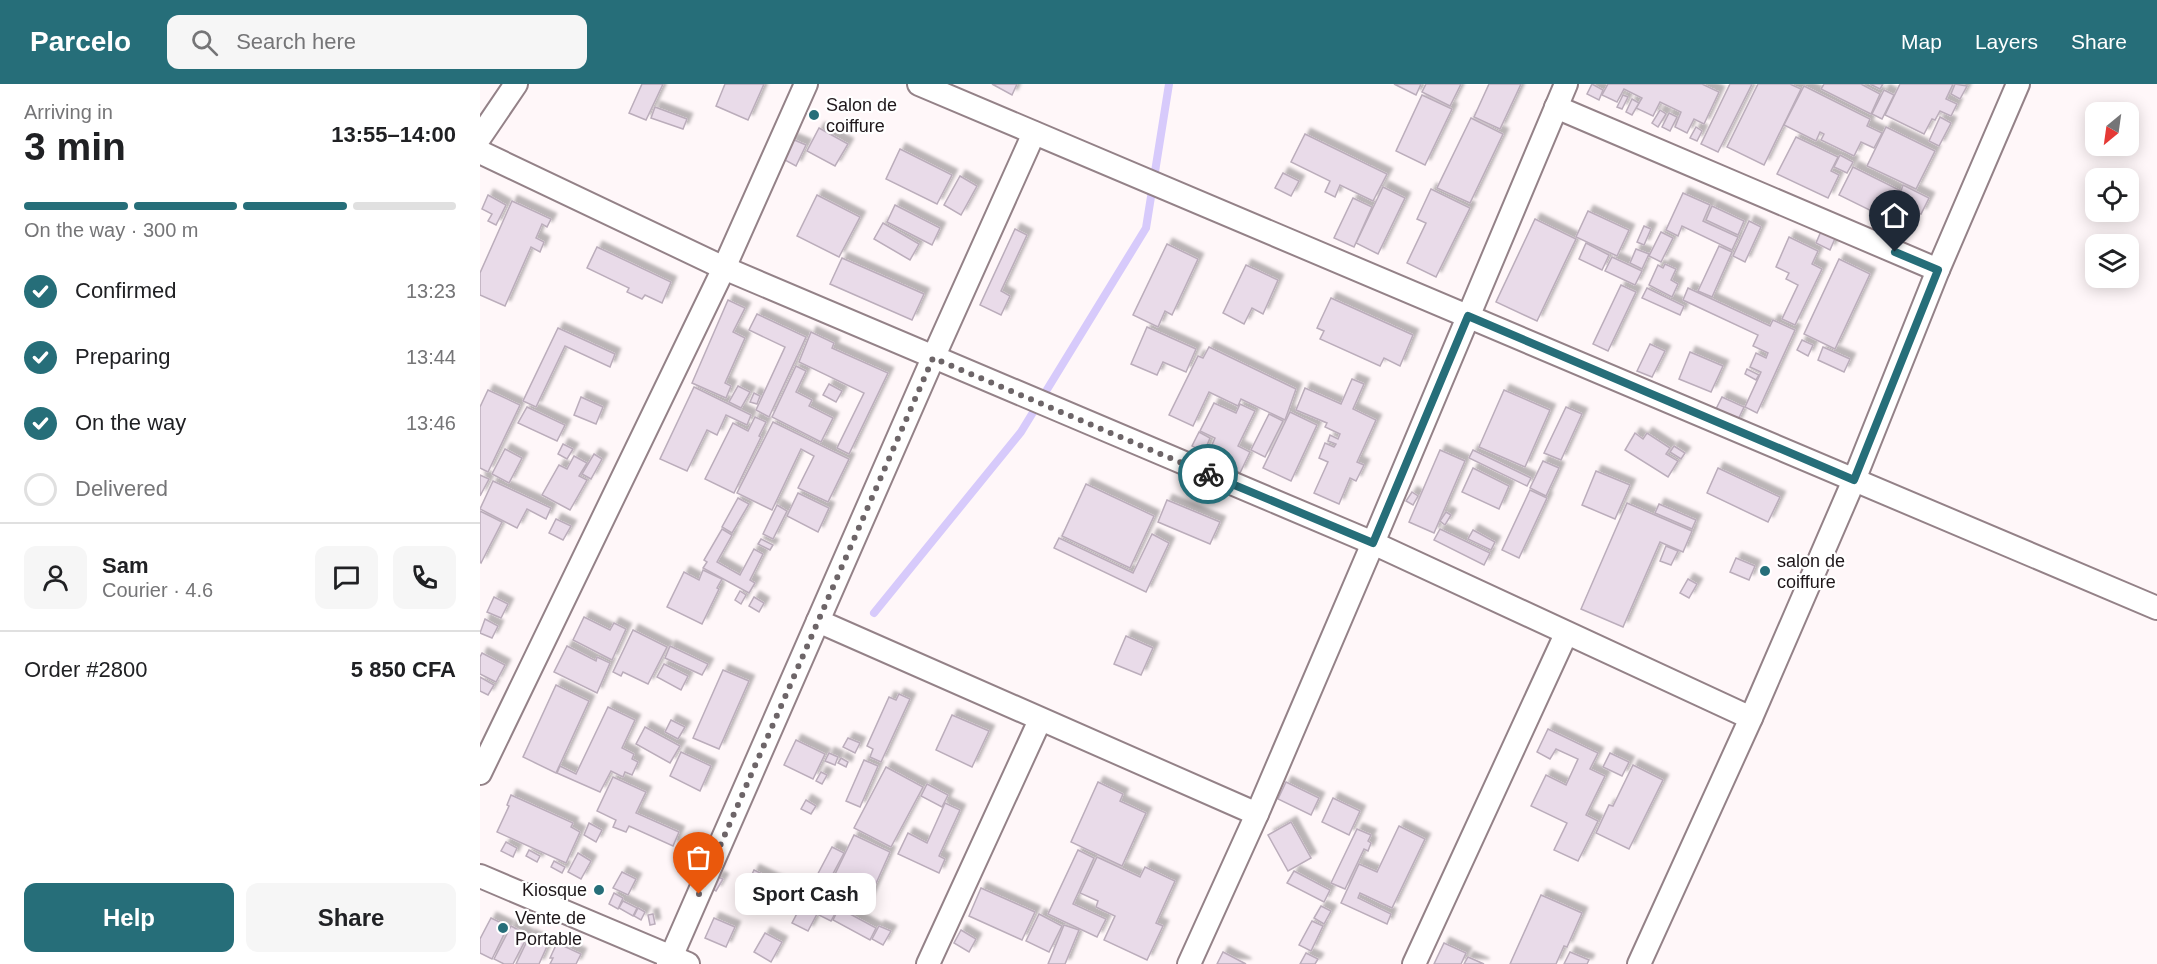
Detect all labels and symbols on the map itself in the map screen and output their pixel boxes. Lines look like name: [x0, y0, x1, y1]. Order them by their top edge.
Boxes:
place label: Salon de coiffure: [826, 95, 897, 136]
north arrow: [2085, 102, 2139, 156]
marker: Salon de coiffure: [807, 108, 821, 122]
pin: [1869, 190, 1920, 252]
courier: [1178, 444, 1238, 504]
place label: salon de coiffure: [1777, 551, 1845, 592]
marker: salon de coiffure: [1758, 564, 1772, 578]
pin: [673, 832, 724, 894]
callout: Sport Cash: [735, 873, 876, 915]
place label: Kiosque: [522, 880, 587, 900]
marker: Kiosque: [592, 883, 606, 897]
place label: Vente de Portable: [515, 908, 586, 949]
marker: Vente de Portable: [496, 921, 510, 935]

